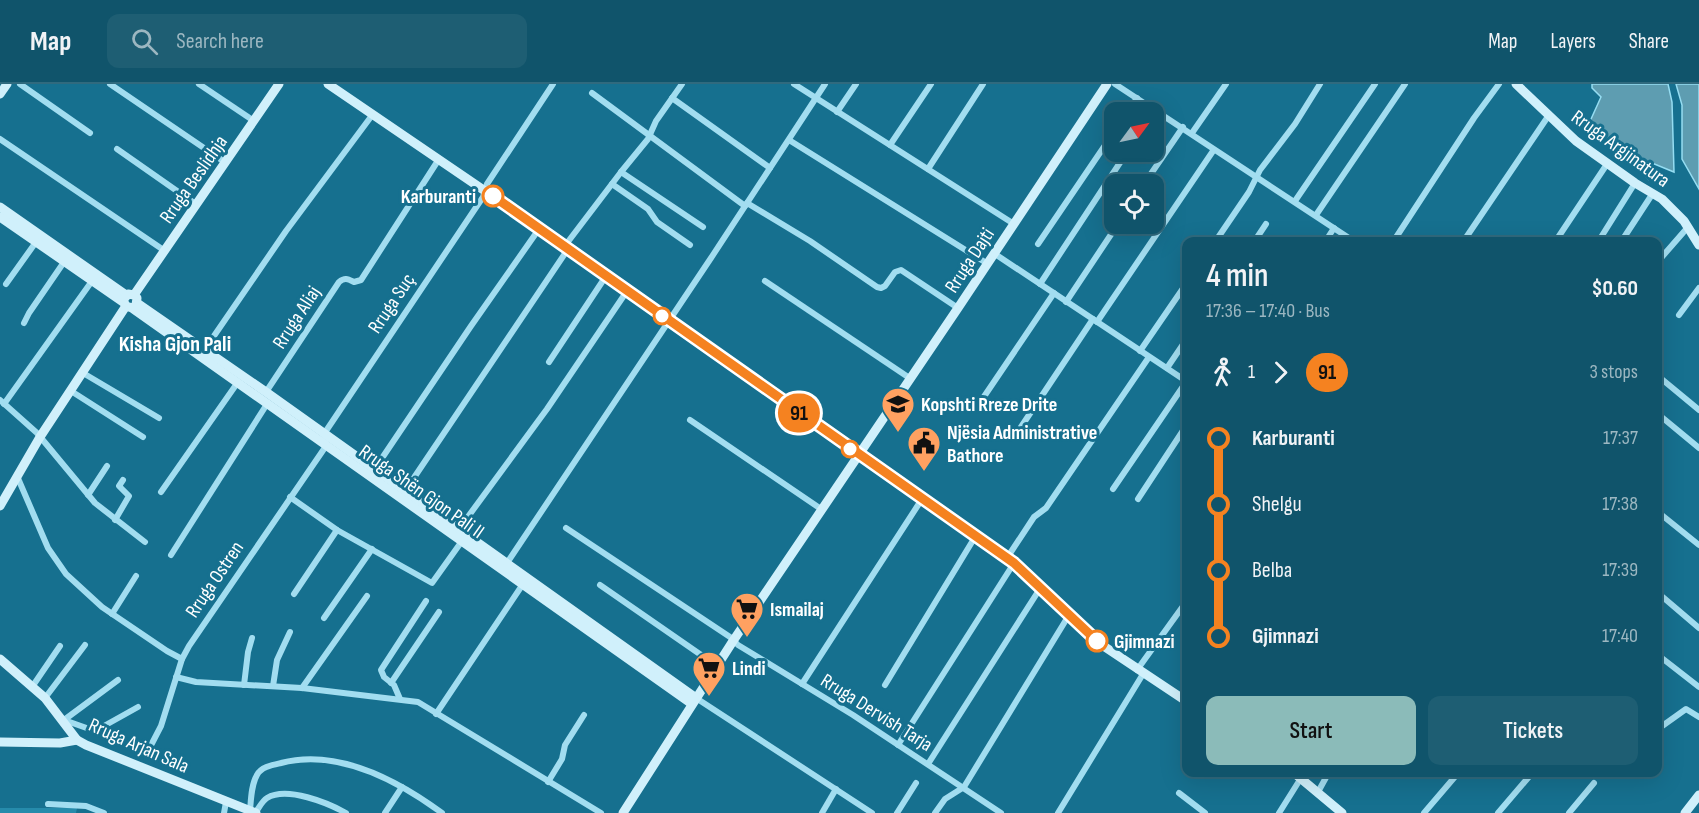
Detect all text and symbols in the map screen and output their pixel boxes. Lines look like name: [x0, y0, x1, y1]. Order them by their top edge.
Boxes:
search box: [107, 14, 527, 68]
text: Map: [30, 25, 71, 58]
icon: search: [128, 25, 161, 58]
text: Search here: [176, 28, 264, 55]
text: Map: [1488, 29, 1517, 54]
text: Layers: [1550, 29, 1596, 54]
text: Share: [1629, 29, 1669, 54]
north arrow: [1104, 102, 1164, 162]
map controls: [1104, 102, 1164, 234]
street label: Rruga Argjinatura: [1567, 105, 1674, 193]
street label: Rruga Beslidhja: [155, 131, 233, 228]
button: locate: [1104, 174, 1164, 234]
place label: Karburanti: [401, 185, 476, 209]
marker: Karburanti: [482, 185, 504, 207]
street label: Rruga Dajti: [940, 224, 1000, 298]
text: 4 min: [1206, 256, 1268, 296]
street label: Rruga Suç: [363, 269, 420, 338]
text: $0.60: [1591, 275, 1638, 302]
street label: Rruga Aliaj: [268, 282, 326, 353]
text: 17:36 – 17:40 · Bus: [1206, 299, 1330, 323]
unlabelled marker: [653, 307, 671, 325]
district label: Kisha Gjon Pali: [119, 331, 231, 358]
icon: walk: [1206, 356, 1239, 389]
icon: forward: [1264, 356, 1297, 389]
text: 1: [1248, 360, 1255, 384]
text: 91: [1318, 360, 1336, 385]
text: 3 stops: [1590, 360, 1638, 384]
school or university icon: Kopshti Rreze Drite: [880, 386, 916, 433]
place label: Kopshti Rreze Drite: [921, 393, 1057, 417]
line badge: 91: [772, 394, 826, 432]
text: 91: [790, 401, 808, 426]
place label: Njësia Administrative Bathore: [947, 421, 1097, 468]
public building icon: Njësia Administrative Bathore: [906, 425, 942, 472]
text: Karburanti: [1252, 425, 1335, 452]
text: 17:37: [1603, 426, 1638, 450]
street label: Rruga Shën Gjon Pali II: [354, 440, 489, 544]
unlabelled marker: [841, 440, 859, 458]
text: Shelgu: [1252, 491, 1302, 518]
text: 17:38: [1602, 492, 1638, 516]
street label: Rruga Ostren: [181, 537, 249, 622]
text: Belba: [1252, 557, 1292, 584]
text: 17:39: [1602, 558, 1638, 582]
supermarket icon: Ismailaj: [729, 591, 765, 638]
place label: Ismailaj: [770, 598, 824, 622]
text: Gjimnazi: [1252, 623, 1319, 650]
text: 17:40: [1602, 624, 1638, 648]
marker: Gjimnazi: [1086, 630, 1108, 652]
place label: Gjimnazi: [1114, 630, 1175, 654]
supermarket icon: Lindi: [691, 650, 727, 697]
place label: Lindi: [732, 657, 766, 681]
street label: Rruga Dervish Tarja: [816, 669, 937, 757]
button: Start: [1206, 696, 1416, 765]
button: Tickets: [1428, 696, 1638, 765]
street label: Rruga Arjan Sala: [85, 713, 192, 779]

